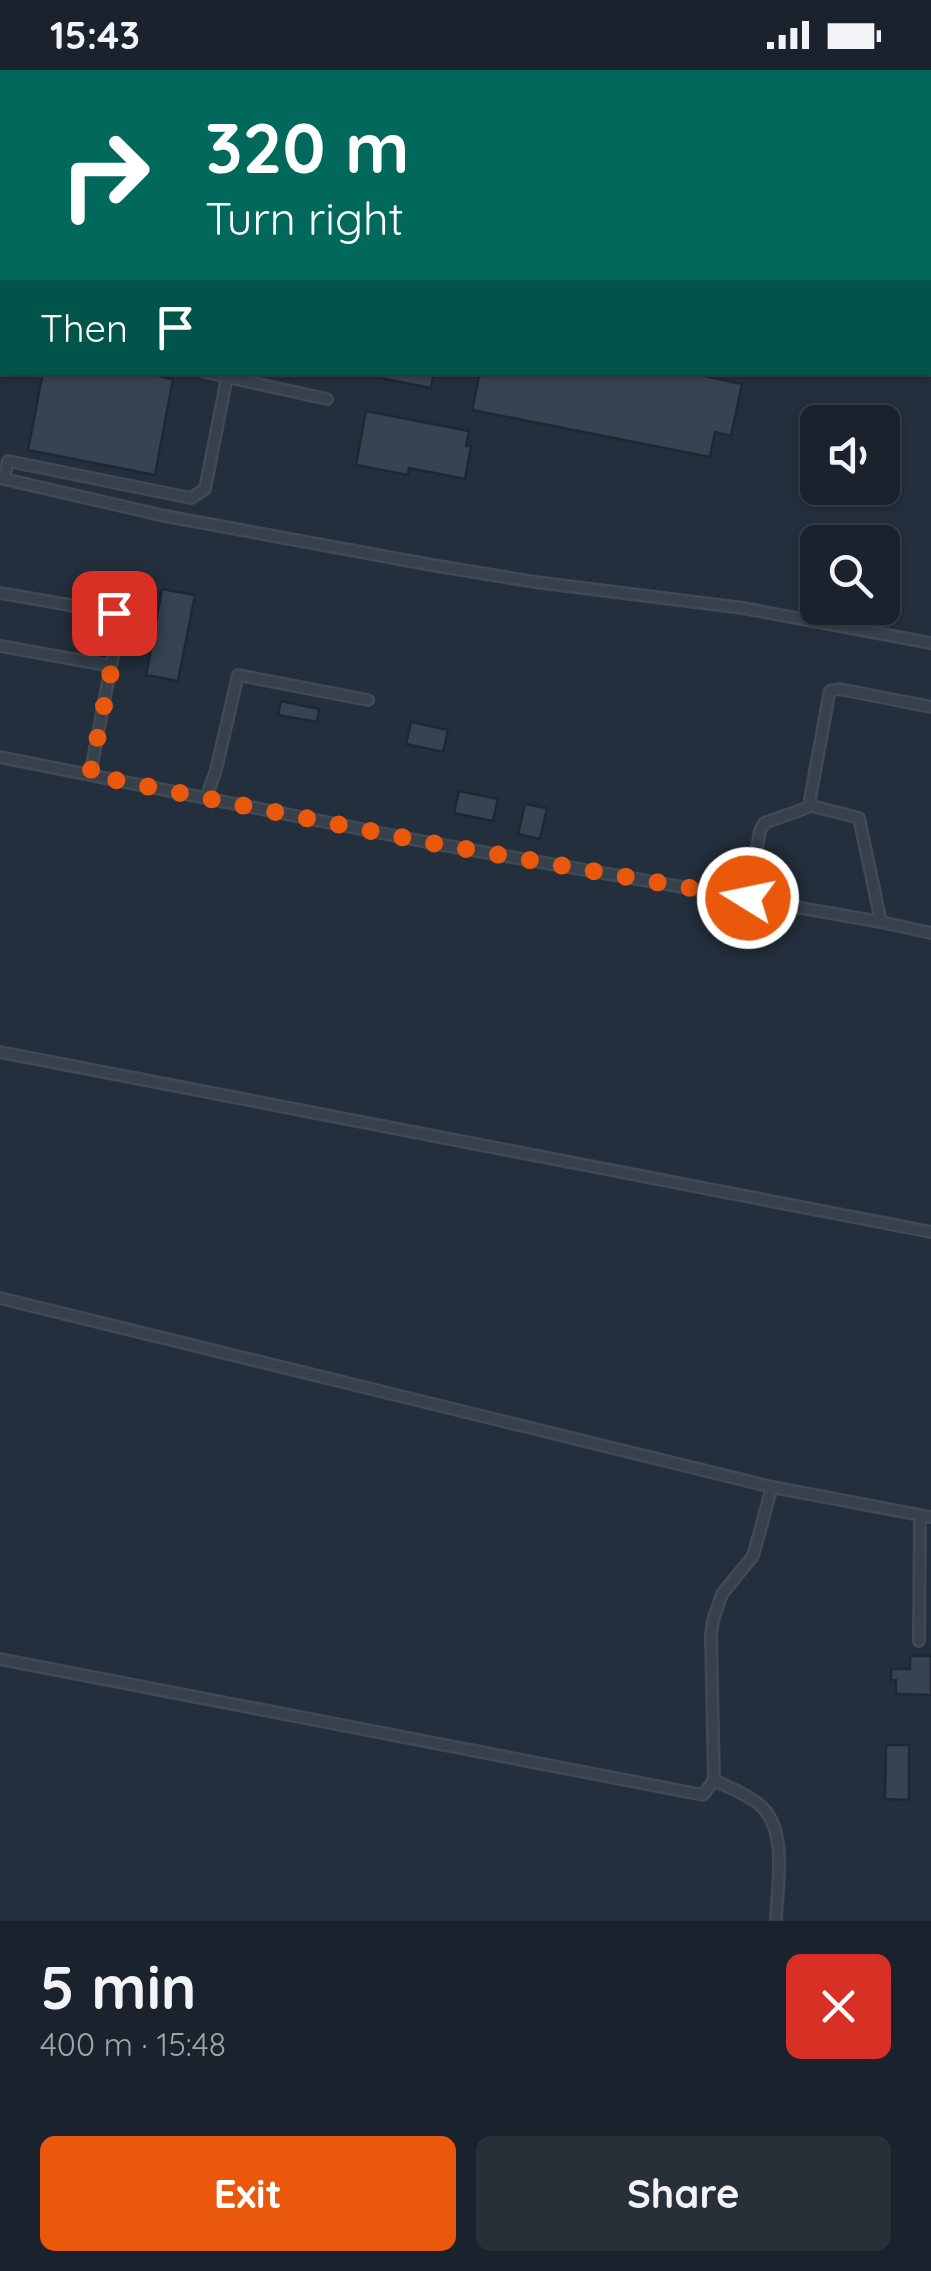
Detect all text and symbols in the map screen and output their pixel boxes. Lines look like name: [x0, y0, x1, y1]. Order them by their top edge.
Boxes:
text: 15:43: [50, 11, 140, 59]
text: 320 m: [205, 103, 410, 191]
icon: right: [40, 110, 170, 240]
text: Turn right: [205, 190, 404, 246]
icon: arrive: [148, 300, 203, 355]
text: Then: [40, 304, 128, 352]
map controls: [800, 405, 900, 625]
button: sound: [800, 405, 900, 505]
button: search: [800, 525, 900, 625]
pin: [72, 571, 157, 656]
icon: arrive: [87, 586, 142, 641]
position arrow: [696, 846, 800, 950]
text: 5 min: [40, 1949, 197, 2024]
button: close: [786, 1954, 891, 2059]
text: 400 m · 15:48: [40, 2024, 226, 2064]
button: Exit: [40, 2136, 456, 2251]
button: Share: [476, 2136, 891, 2251]

